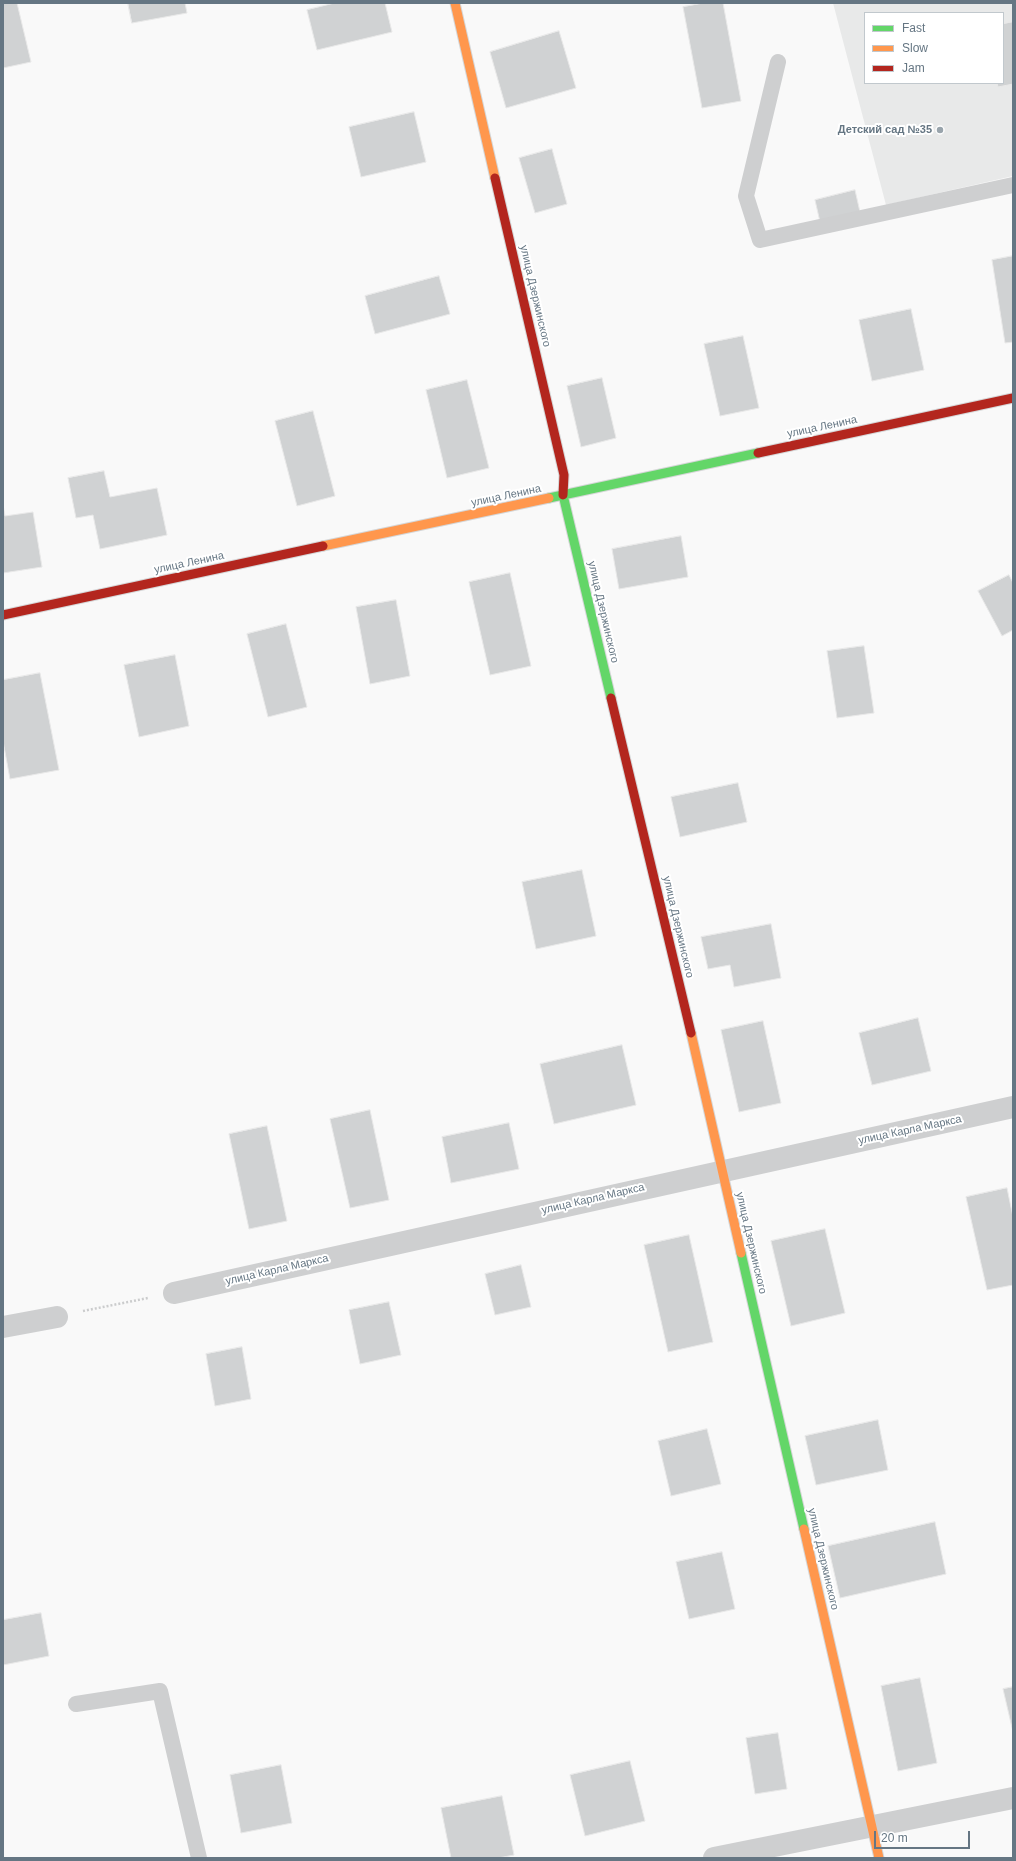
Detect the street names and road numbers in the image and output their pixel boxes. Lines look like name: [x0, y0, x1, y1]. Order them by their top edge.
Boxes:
street label: улица Дзержинского: [517, 244, 553, 348]
street label: улица Ленина: [786, 413, 858, 441]
street label: улица Ленина: [470, 482, 542, 510]
street label: улица Ленина: [153, 549, 225, 577]
street label: улица Дзержинского: [585, 560, 621, 664]
street label: улица Дзержинского: [660, 875, 696, 979]
street label: улица Карла Маркса: [857, 1113, 963, 1147]
street label: улица Карла Маркса: [540, 1181, 646, 1217]
street label: улица Дзержинского: [733, 1191, 769, 1295]
street label: улица Карла Маркса: [224, 1252, 330, 1288]
street label: улица Дзержинского: [805, 1507, 841, 1611]

